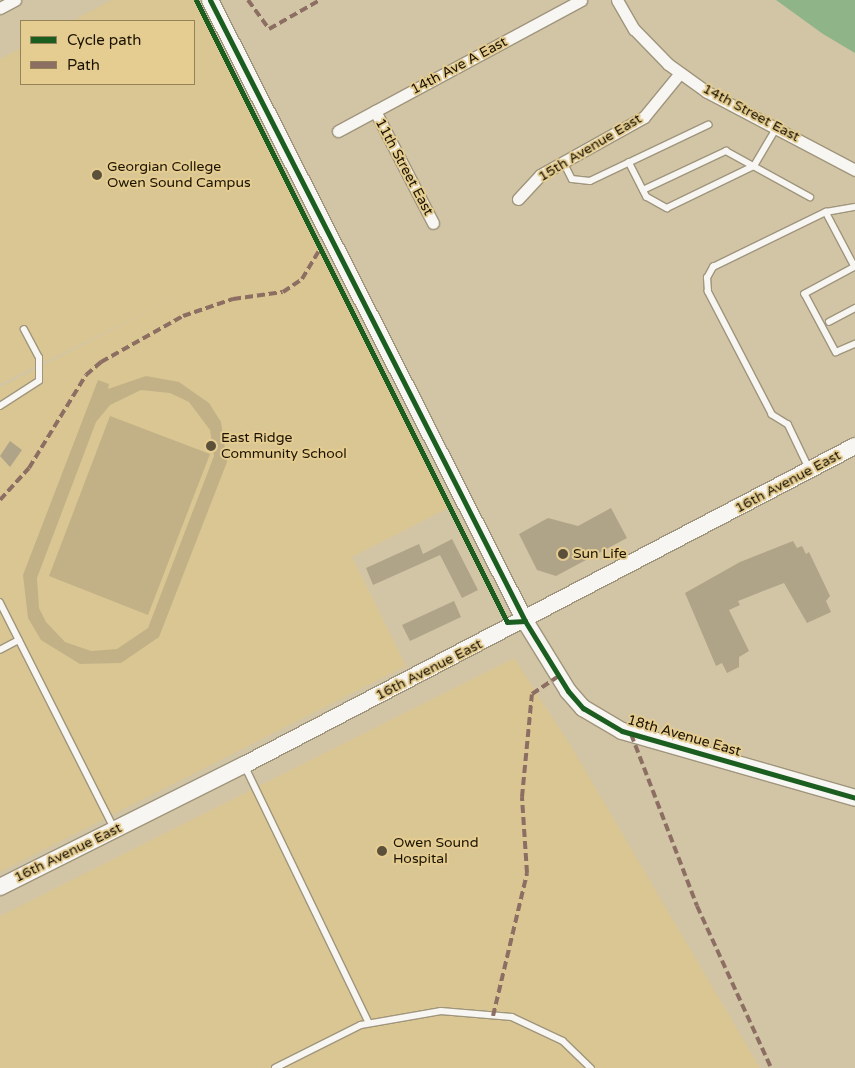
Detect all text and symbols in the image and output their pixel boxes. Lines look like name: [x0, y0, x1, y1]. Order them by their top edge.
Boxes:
legend: [20, 20, 195, 85]
text: Cycle path: [67, 31, 141, 49]
street label: 14th Ave A East: [408, 34, 510, 98]
text: Path: [67, 56, 100, 74]
street label: 14th Street East: [700, 80, 802, 146]
street label: 15th Avenue East: [535, 111, 645, 185]
street label: 11th Street East: [371, 116, 437, 218]
place label: Georgian College Owen Sound Campus: [107, 159, 251, 192]
marker: Georgian College Owen Sound Campus: [91, 169, 103, 181]
place label: East Ridge Community School: [221, 430, 347, 462]
marker: East Ridge Community School: [205, 440, 217, 452]
street label: 16th Avenue East: [732, 447, 844, 517]
place label: Sun Life: [573, 546, 627, 562]
marker: Sun Life: [557, 548, 569, 560]
street label: 16th Avenue East: [373, 636, 485, 704]
street label: 18th Avenue East: [625, 712, 743, 760]
street label: 16th Avenue East: [11, 820, 125, 886]
place label: Owen Sound Hospital: [393, 835, 478, 868]
marker: Owen Sound Hospital: [375, 844, 389, 858]

